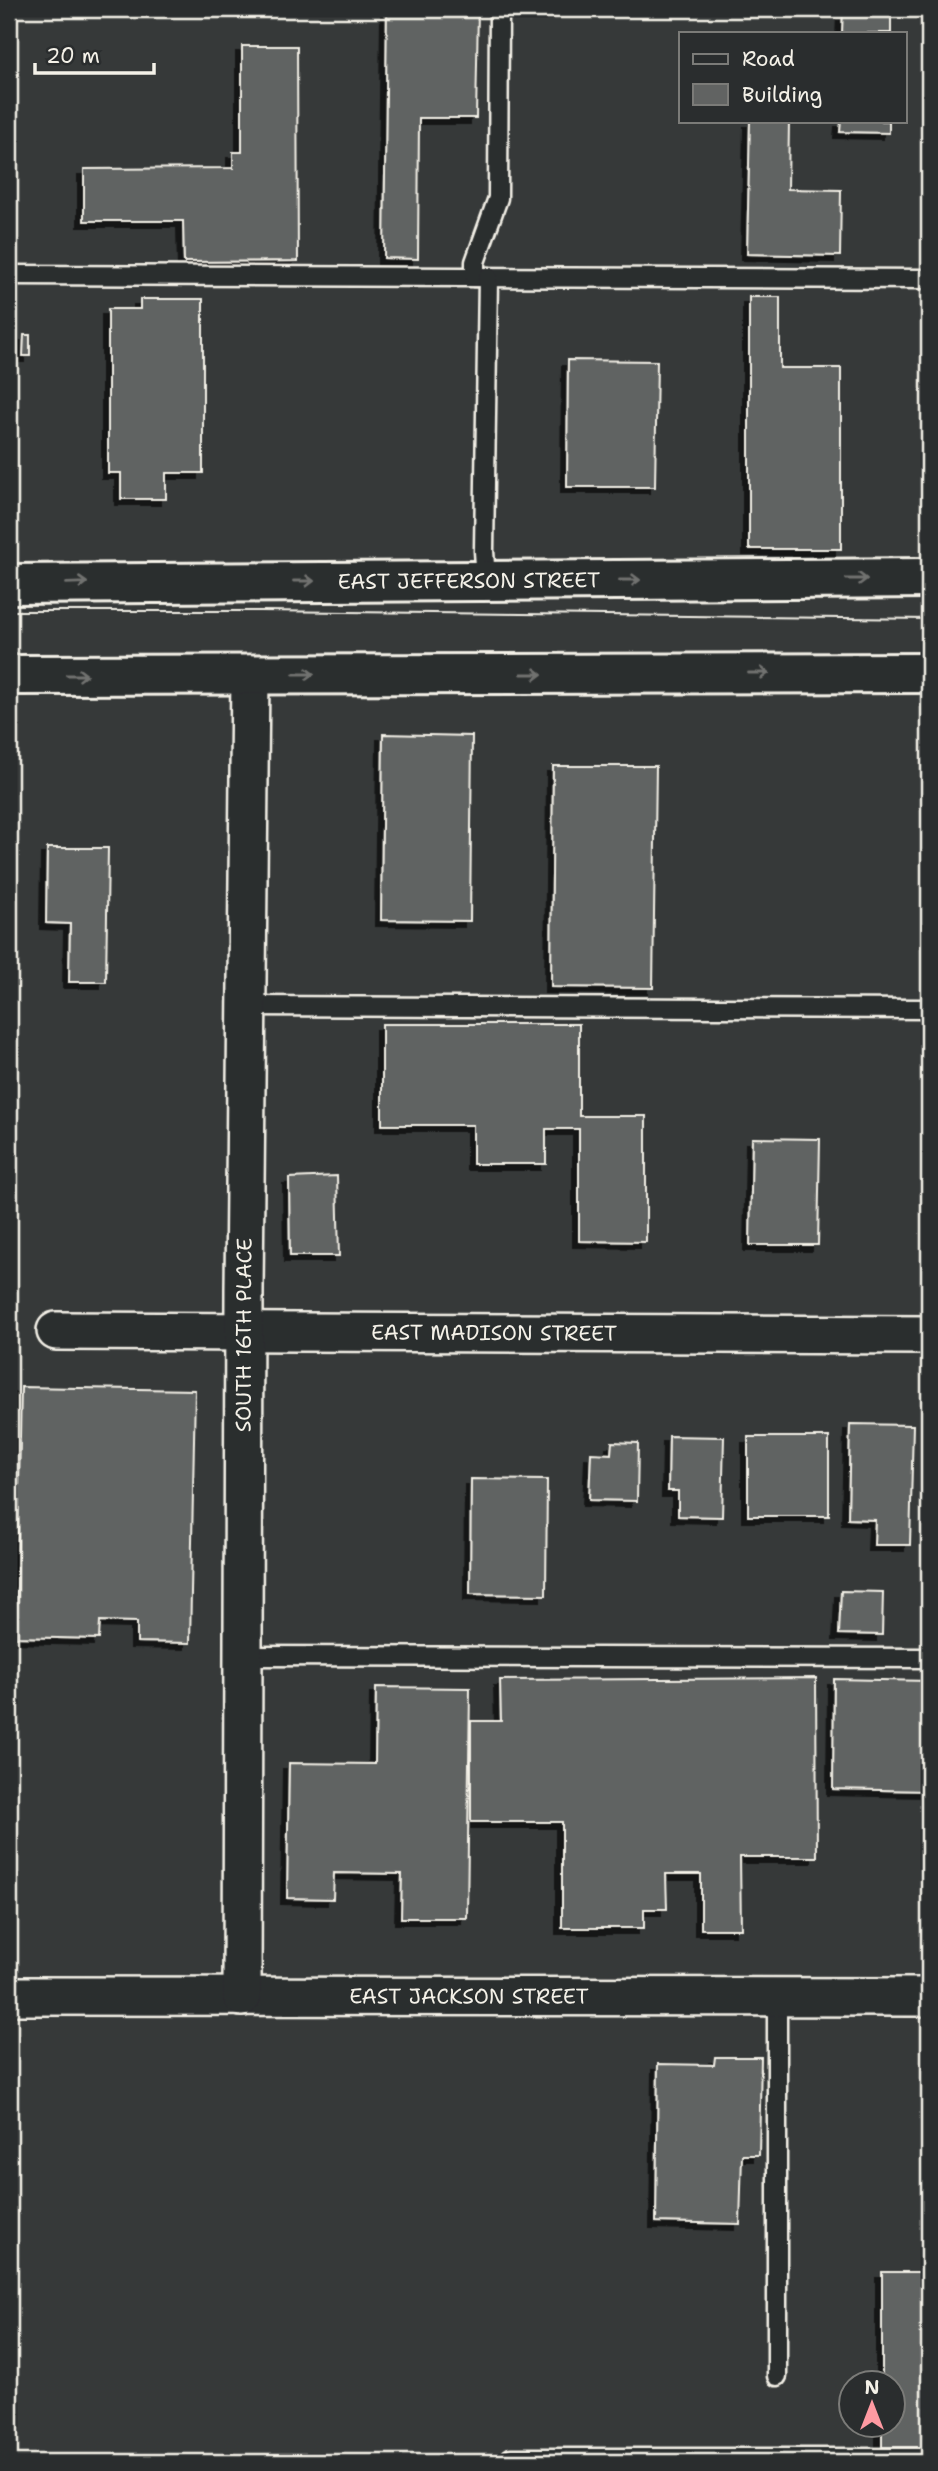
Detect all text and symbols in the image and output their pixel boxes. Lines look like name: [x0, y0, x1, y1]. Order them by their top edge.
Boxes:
scale bar: [35, 32, 154, 76]
legend: [679, 32, 906, 122]
text: 20 m: [46, 42, 100, 70]
text: Road: [742, 45, 795, 73]
text: Building: [742, 81, 822, 109]
street label: EAST JEFFERSON STREET: [338, 566, 600, 596]
one-way arrow: [846, 572, 869, 585]
one-way arrow: [618, 573, 641, 586]
one-way arrow: [293, 574, 316, 588]
one-way arrow: [65, 576, 88, 590]
one-way arrow: [748, 666, 771, 680]
one-way arrow: [293, 667, 316, 681]
one-way arrow: [520, 667, 543, 681]
one-way arrow: [65, 668, 88, 682]
street label: SOUTH 16TH PLACE: [230, 1238, 259, 1432]
street label: EAST MADISON STREET: [371, 1318, 617, 1348]
street label: EAST JACKSON STREET: [349, 1982, 589, 2011]
north arrow: [836, 2370, 906, 2440]
text: N: [864, 2375, 880, 2400]

